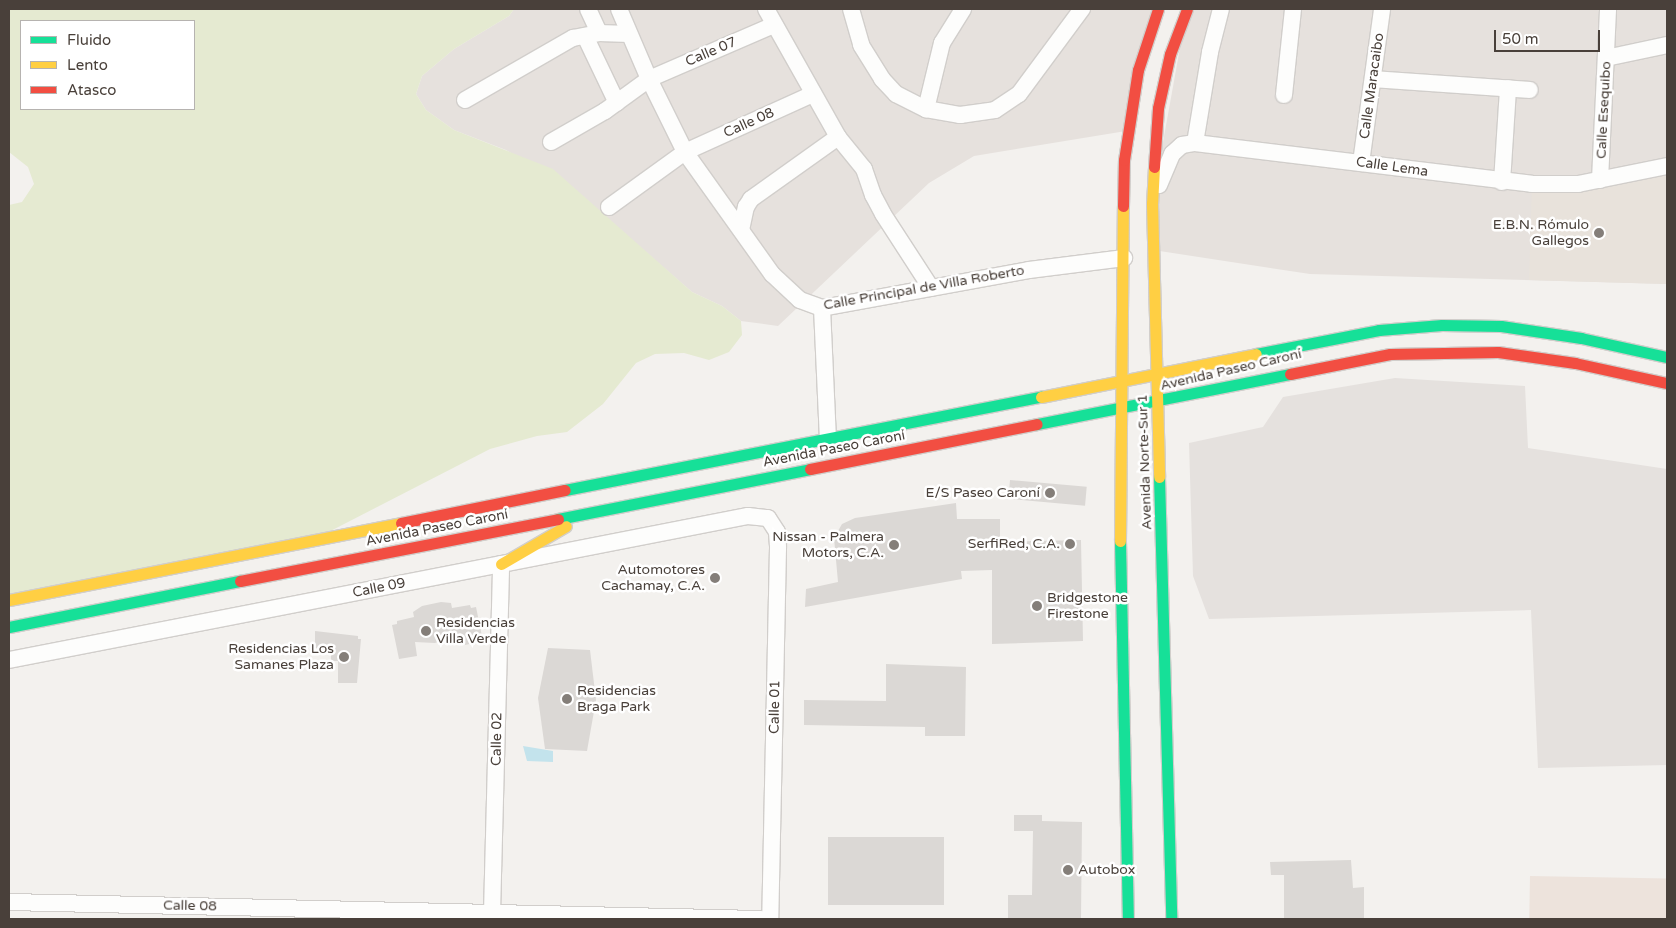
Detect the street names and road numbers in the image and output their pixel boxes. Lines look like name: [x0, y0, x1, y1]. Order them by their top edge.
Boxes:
street label: Calle Maracaibo: [1356, 32, 1388, 140]
street label: Calle 07: [683, 34, 739, 70]
street label: Calle Esequibo: [1593, 61, 1615, 159]
street label: Calle 08: [721, 104, 777, 142]
street label: Calle Lema: [1355, 154, 1429, 180]
street label: Calle Principal de Villa Roberto: [822, 262, 1026, 314]
street label: Avenida Paseo Caroní: [1159, 346, 1303, 394]
street label: Avenida Norte-Sur 1: [1134, 394, 1156, 530]
street label: Avenida Paseo Caroní: [761, 427, 907, 471]
street label: Avenida Paseo Caroní: [364, 506, 510, 550]
street label: Calle 09: [351, 575, 407, 601]
street label: Calle 01: [766, 680, 784, 734]
street label: Calle 02: [488, 712, 506, 766]
street label: Calle 08: [163, 897, 217, 915]

